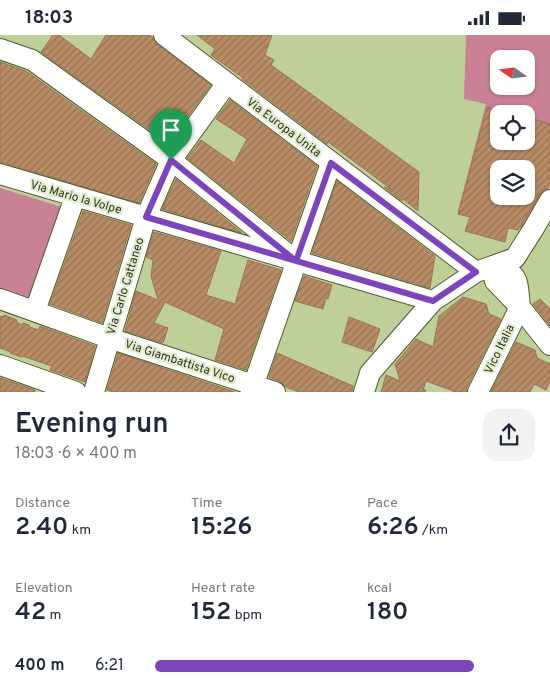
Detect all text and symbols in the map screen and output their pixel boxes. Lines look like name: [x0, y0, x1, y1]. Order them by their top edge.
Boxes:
text: 18:03: [25, 6, 73, 30]
north arrow: [490, 50, 535, 95]
map controls: [490, 50, 535, 205]
street label: Via Europa Unita: [243, 94, 324, 161]
button: locate: [490, 105, 535, 150]
pin: [150, 109, 192, 160]
icon: arrive: [157, 116, 185, 144]
button: layers: [490, 160, 535, 205]
street label: Via Mario la Volpe: [28, 177, 123, 219]
street label: Via Carlo Cattaneo: [104, 235, 148, 337]
street label: Vico Italia: [481, 322, 519, 377]
street label: Via Giambattista Vico: [123, 337, 237, 387]
text: Evening run: [15, 407, 169, 443]
button: share: [483, 409, 535, 461]
text: 18:03 · 6 × 400 m: [15, 444, 137, 464]
text: Distance: [15, 495, 70, 512]
text: Time: [191, 495, 222, 512]
text: Pace: [367, 495, 398, 512]
text: 2.40: [15, 512, 68, 544]
text: 15:26: [191, 512, 253, 544]
text: 6:26: [367, 512, 419, 544]
text: km: [68, 522, 91, 539]
text: /km: [419, 522, 448, 539]
text: Elevation: [15, 580, 73, 597]
text: Heart rate: [191, 580, 255, 597]
text: kcal: [367, 580, 392, 597]
text: 42: [15, 597, 46, 629]
text: 152: [191, 597, 231, 629]
text: 180: [367, 597, 408, 629]
text: m: [46, 607, 61, 624]
text: bpm: [231, 607, 262, 624]
text: 400 m: [15, 656, 64, 676]
text: 6:21: [95, 656, 124, 676]

